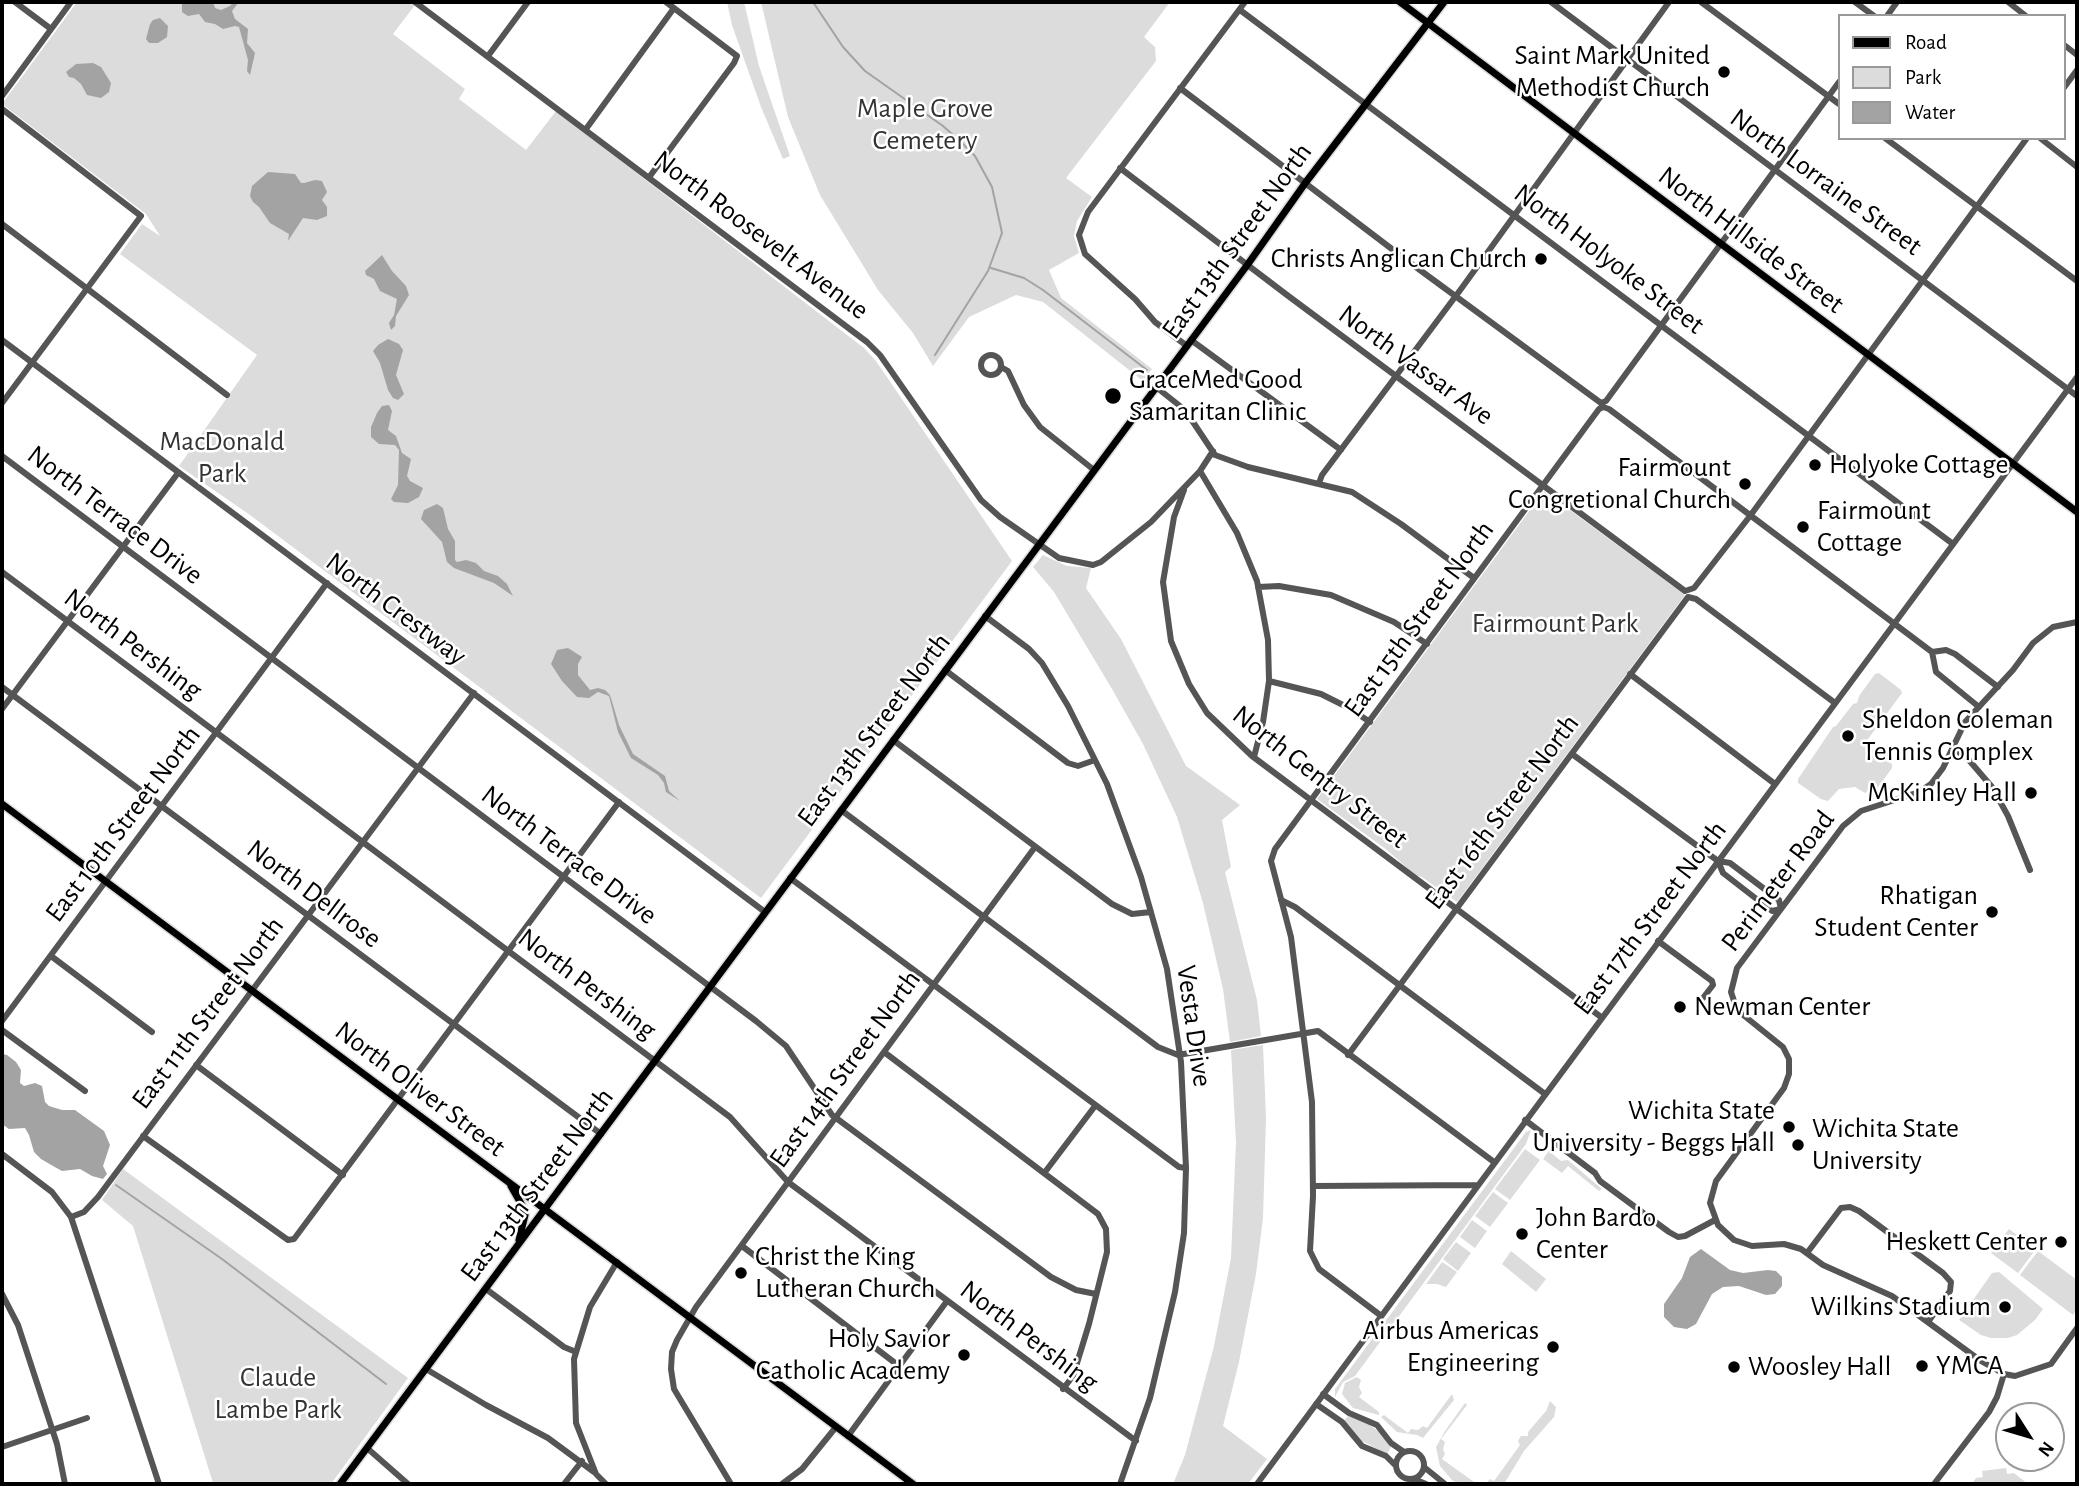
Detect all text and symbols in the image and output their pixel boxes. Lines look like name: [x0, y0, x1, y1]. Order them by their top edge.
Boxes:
legend: [1838, 14, 2065, 140]
text: Road: [1905, 32, 1947, 53]
place label: Saint Mark United Methodist Church: [1515, 39, 1710, 105]
marker: Saint Mark United Methodist Church: [1716, 64, 1732, 80]
text: Park: [1905, 67, 1941, 88]
park label: Maple Grove Cemetery: [857, 92, 993, 158]
street label: North Lorraine Street: [1723, 101, 1929, 263]
text: Water: [1905, 102, 1955, 123]
street label: East 13th Street North: [1155, 136, 1319, 346]
street label: North Roosevelt Avenue: [647, 143, 875, 327]
street label: North Hillside Street: [1651, 159, 1851, 321]
street label: North Holyoke Street: [1507, 177, 1711, 341]
place label: Christs Anglican Church: [1271, 242, 1527, 276]
marker: Christs Anglican Church: [1533, 251, 1549, 267]
street label: North Vassar Ave: [1332, 297, 1500, 433]
place label: GraceMed Good Samaritan Clinic: [1129, 363, 1306, 429]
marker: GraceMed Good Samaritan Clinic: [1103, 386, 1123, 406]
park label: MacDonald Park: [160, 425, 284, 491]
street label: North Terrace Drive: [21, 438, 209, 592]
place label: Holyoke Cottage: [1829, 448, 2008, 482]
place label: Fairmount Congretional Church: [1508, 451, 1731, 517]
marker: Holyoke Cottage: [1807, 457, 1823, 473]
marker: Fairmount Congretional Church: [1737, 476, 1753, 492]
place label: Fairmount Cottage: [1817, 494, 1931, 560]
street label: East 15th Street North: [1337, 514, 1501, 724]
marker: Fairmount Cottage: [1795, 519, 1811, 535]
street label: North Crestway: [319, 545, 473, 673]
street label: North Pershing: [57, 581, 209, 707]
park label: Fairmount Park: [1472, 607, 1638, 641]
street label: East 13th Street North: [790, 626, 958, 834]
street label: North Gentry Street: [1226, 698, 1414, 856]
place label: Sheldon Coleman Tennis Complex: [1862, 703, 2053, 769]
street label: East 16th Street North: [1418, 708, 1586, 916]
street label: East 10th Street North: [38, 719, 208, 929]
marker: Sheldon Coleman Tennis Complex: [1840, 728, 1856, 744]
place label: McKinley Hall: [1867, 776, 2017, 810]
street label: North Terrace Drive: [475, 778, 663, 932]
marker: McKinley Hall: [2023, 785, 2039, 801]
street label: Perimeter Road: [1714, 804, 1842, 958]
street label: East 17th Street North: [1566, 814, 1734, 1022]
street label: North Dellrose: [240, 832, 388, 956]
place label: Rhatigan Student Center: [1814, 879, 1978, 945]
marker: Rhatigan Student Center: [1984, 904, 2000, 920]
street label: East 11th Street North: [125, 910, 291, 1116]
street label: North Pershing: [511, 921, 663, 1047]
street label: Vesta Drive: [1169, 963, 1219, 1089]
street label: East 14th Street North: [762, 964, 928, 1174]
place label: Newman Center: [1694, 990, 1870, 1024]
marker: Newman Center: [1672, 999, 1688, 1015]
street label: North Oliver Street: [328, 1014, 512, 1164]
street label: East 13th Street North: [453, 1081, 621, 1289]
place label: Wichita State University - Beggs Hall: [1533, 1094, 1775, 1160]
place label: Wichita State University: [1812, 1112, 1959, 1178]
marker: Wichita State University - Beggs Hall: [1781, 1119, 1797, 1135]
marker: Wichita State University: [1790, 1137, 1806, 1153]
place label: John Bardo Center: [1536, 1201, 1656, 1267]
place label: Heskett Center: [1886, 1225, 2047, 1259]
marker: John Bardo Center: [1514, 1226, 1530, 1242]
marker: Heskett Center: [2053, 1234, 2069, 1250]
place label: Christ the King Lutheran Church: [755, 1240, 935, 1306]
marker: Christ the King Lutheran Church: [733, 1265, 749, 1281]
street label: North Pershing: [953, 1273, 1105, 1399]
place label: Wilkins Stadium: [1811, 1290, 1991, 1324]
marker: Wilkins Stadium: [1997, 1299, 2013, 1315]
place label: Airbus Americas Engineering: [1362, 1314, 1539, 1380]
place label: Holy Savior Catholic Academy: [756, 1322, 950, 1388]
marker: Airbus Americas Engineering: [1545, 1339, 1561, 1355]
marker: Holy Savior Catholic Academy: [956, 1347, 972, 1363]
place label: YMCA: [1936, 1349, 2004, 1383]
place label: Woosley Hall: [1748, 1350, 1891, 1384]
marker: YMCA: [1914, 1358, 1930, 1374]
marker: Woosley Hall: [1726, 1359, 1742, 1375]
park label: Claude Lambe Park: [215, 1361, 341, 1427]
north arrow: [1995, 1402, 2065, 1472]
text: N: [2034, 1438, 2057, 1460]

